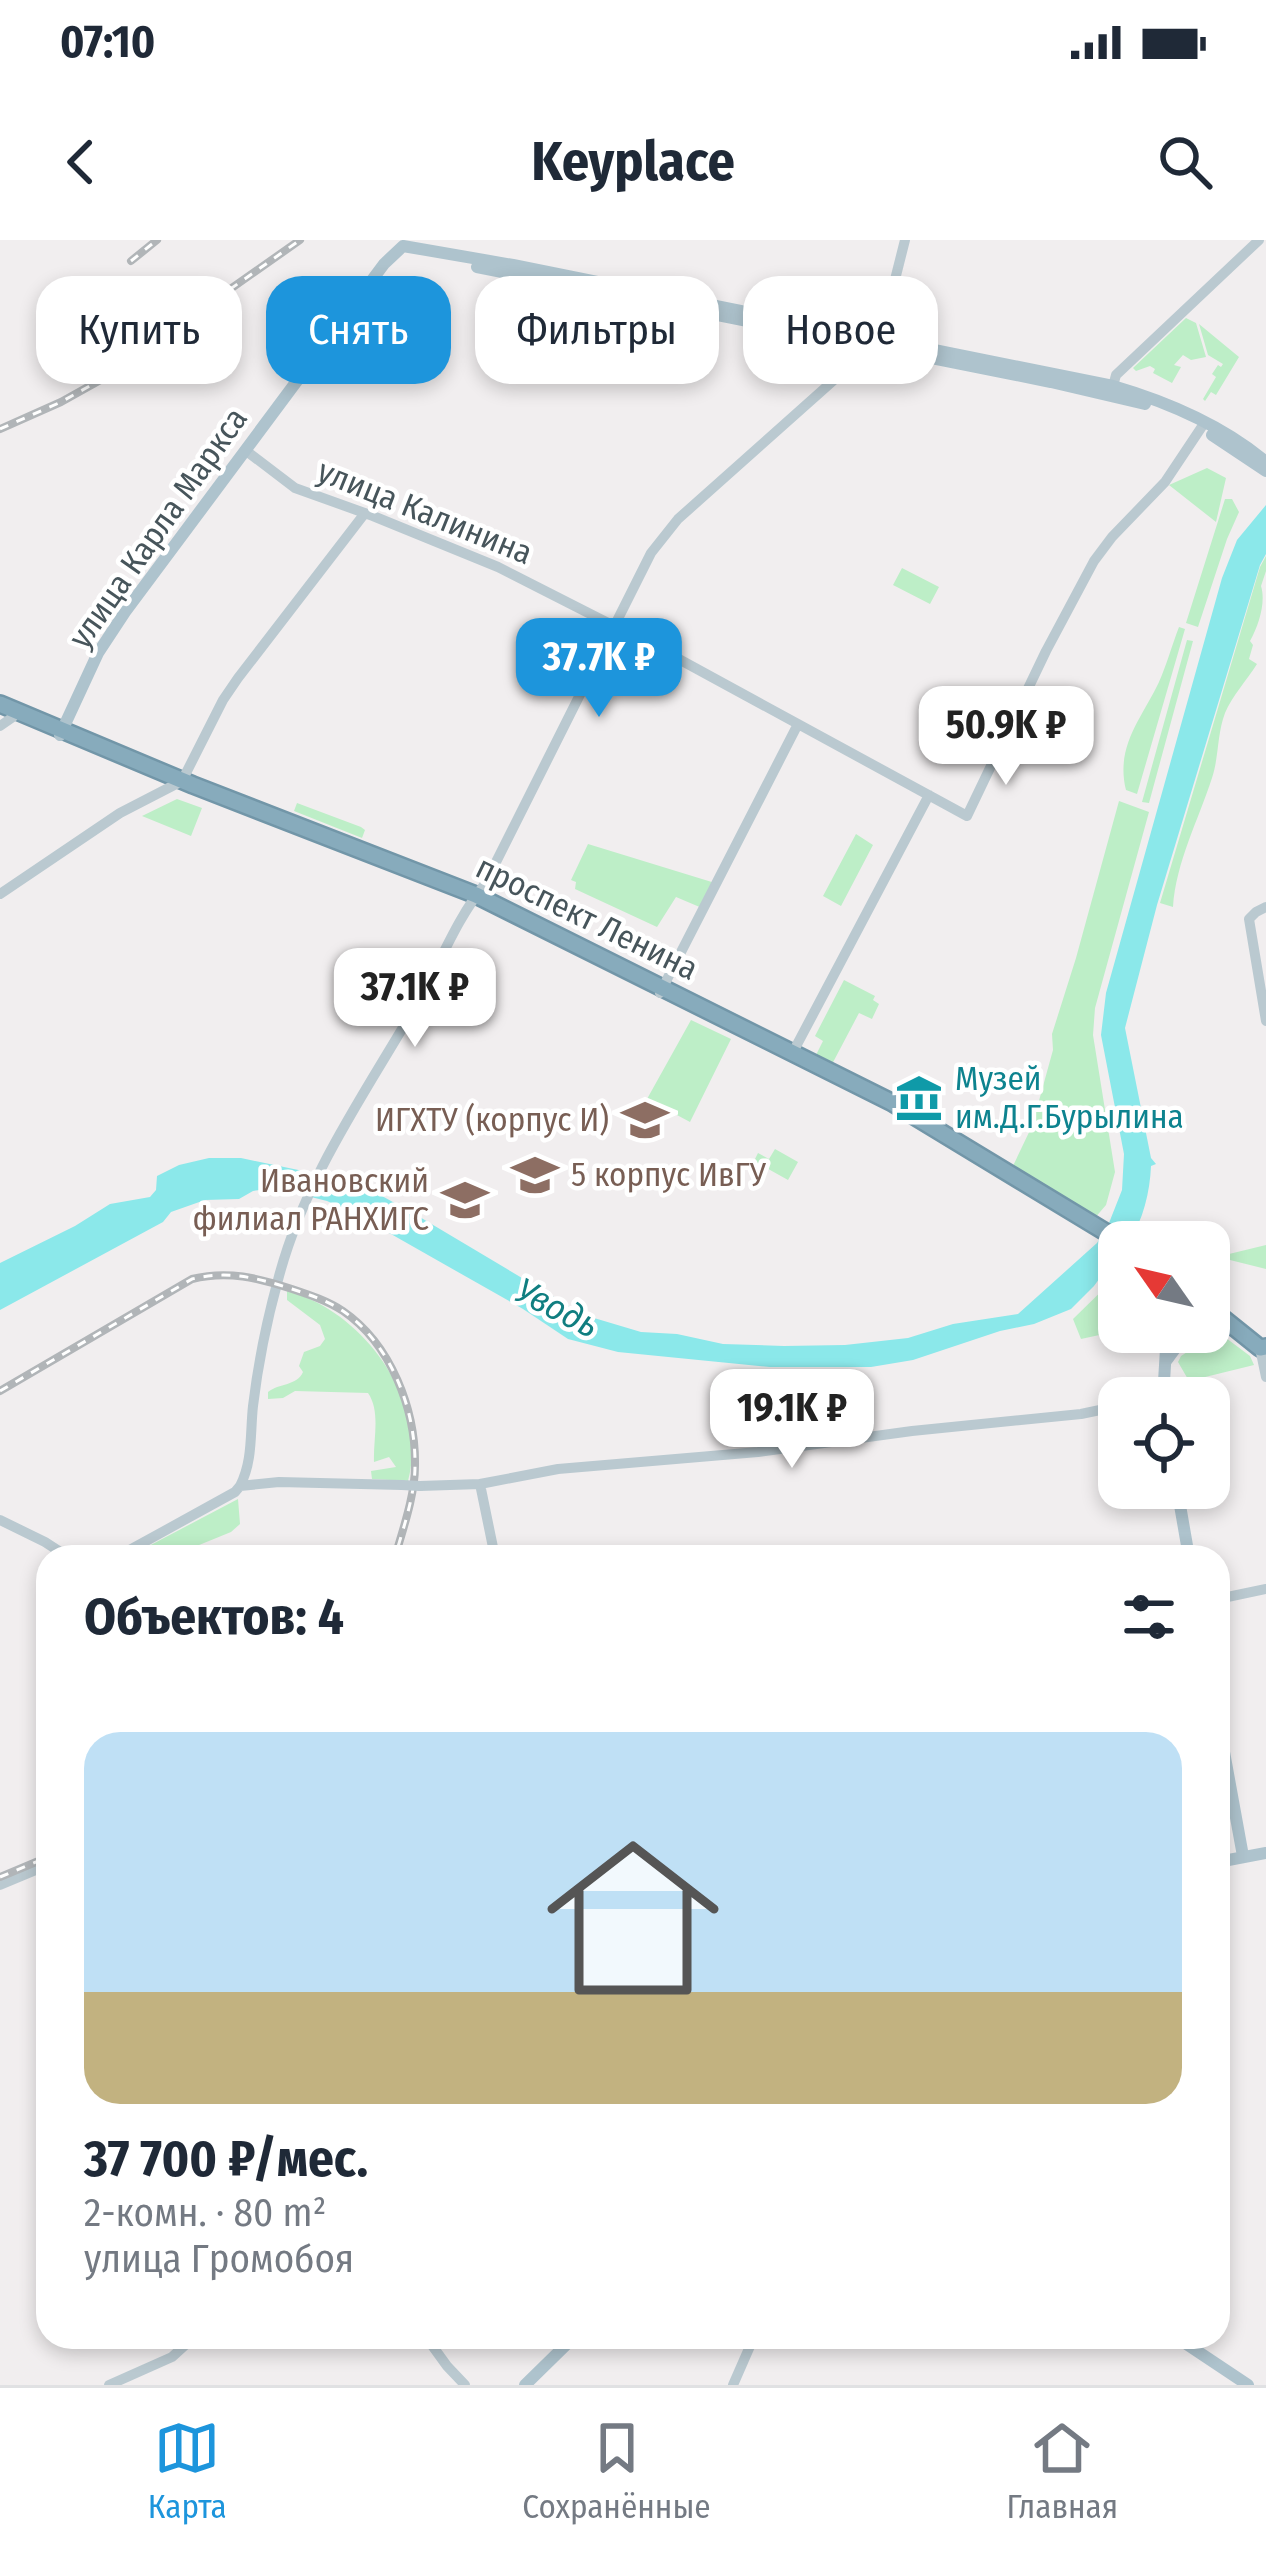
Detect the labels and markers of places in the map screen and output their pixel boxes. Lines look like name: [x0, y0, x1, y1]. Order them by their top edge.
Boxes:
pin: 37.7K ₽: [488, 618, 710, 720]
pin: 50.9K ₽: [895, 686, 1117, 788]
pin: 37.1K ₽: [304, 948, 526, 1050]
place label: Музей им.Д.Г.Бурылина: [955, 1059, 1184, 1137]
museum icon: Музей им.Д.Г.Бурылина: [894, 1073, 944, 1123]
school or university icon: ИГХТУ (корпус И): [620, 1095, 670, 1145]
place label: ИГХТУ (корпус И): [375, 1100, 609, 1140]
school or university icon: 5 корпус ИвГУ: [510, 1150, 560, 1200]
place label: 5 корпус ИвГУ: [571, 1155, 767, 1195]
place label: Ивановский филиал РАНХИГС: [193, 1161, 429, 1239]
school or university icon: Ивановский филиал РАНХИГС: [440, 1175, 490, 1225]
pin: 19.1K ₽: [681, 1369, 903, 1471]

